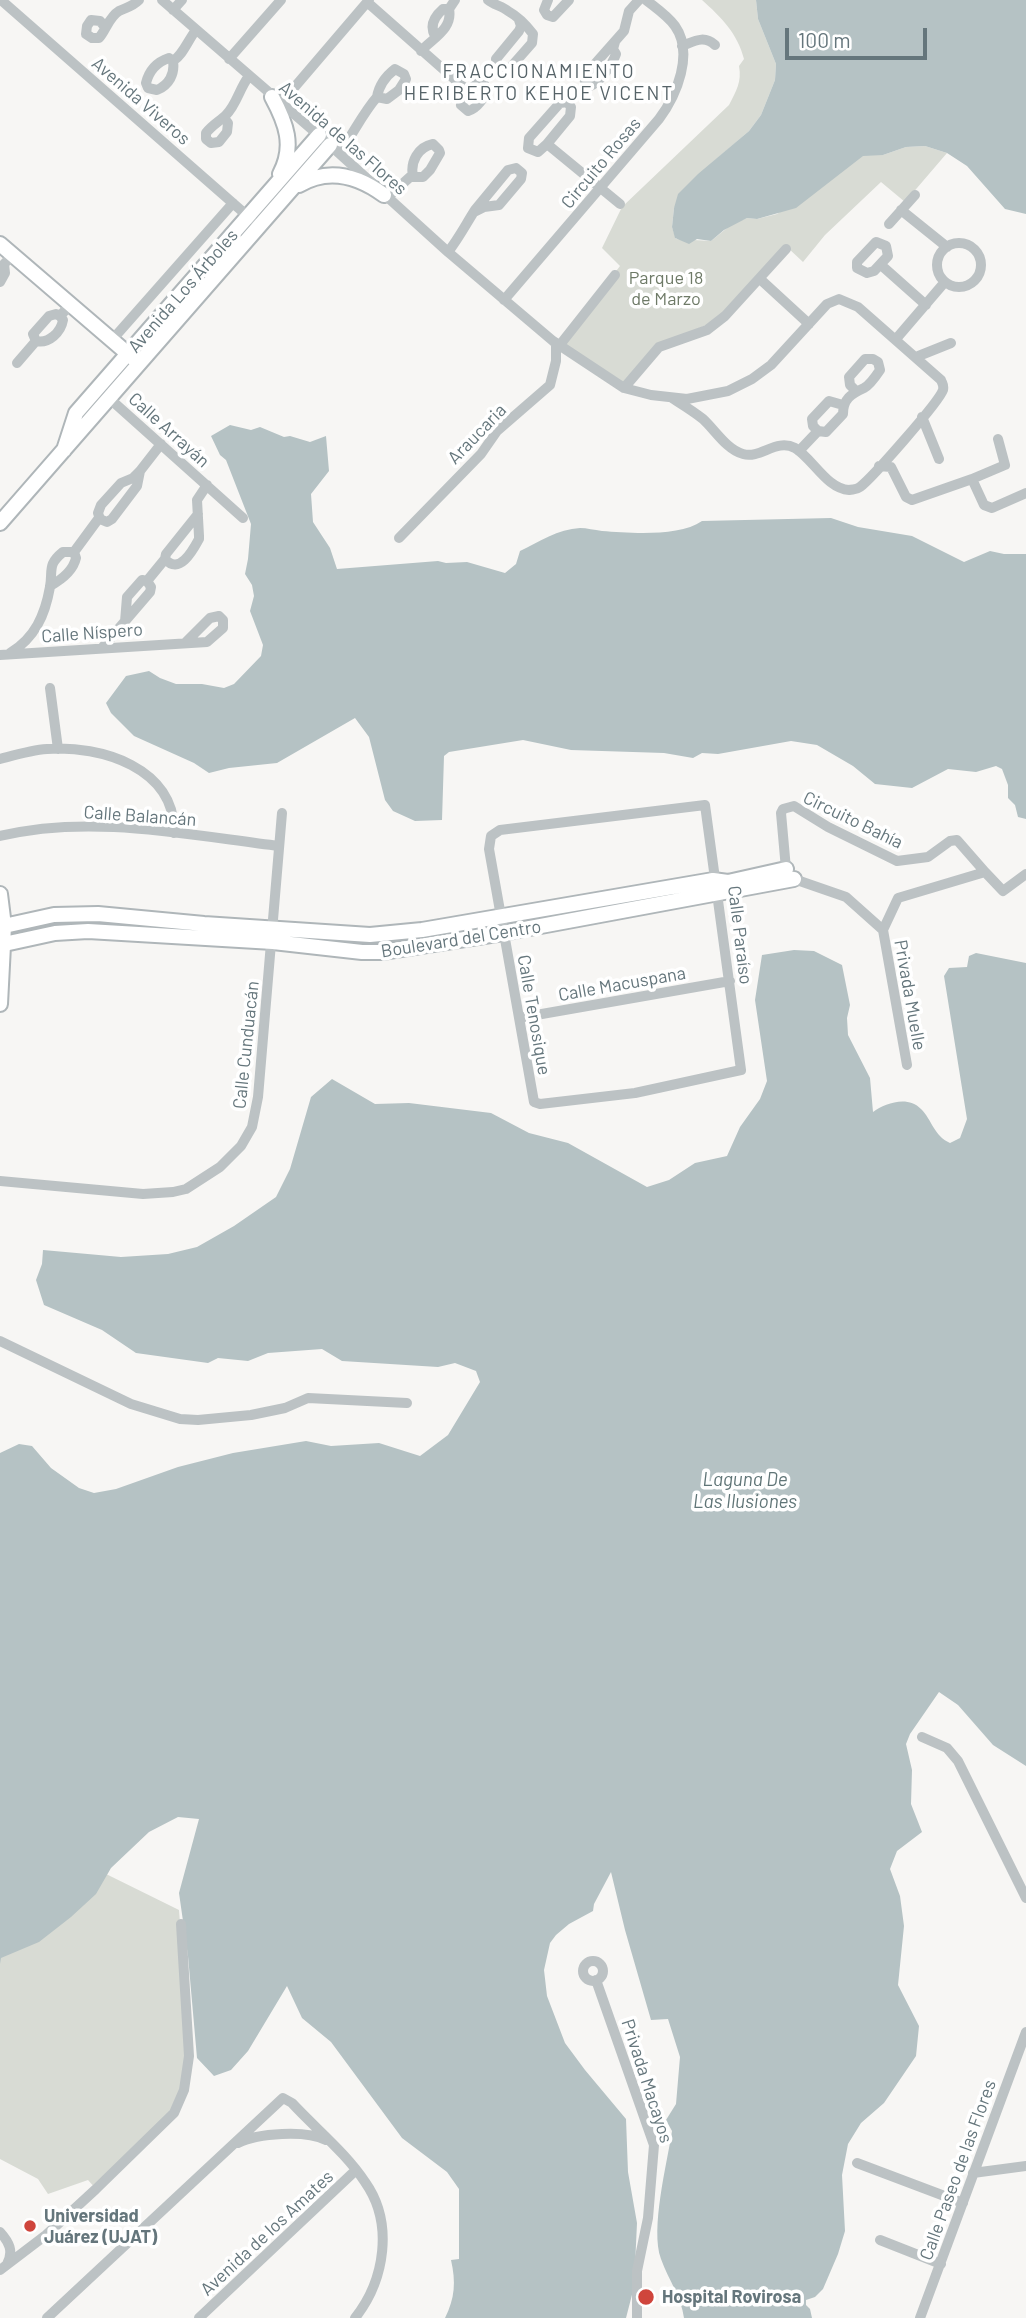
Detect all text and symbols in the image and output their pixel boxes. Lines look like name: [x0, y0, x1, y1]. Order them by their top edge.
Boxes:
scale bar: [788, 14, 930, 58]
text: 100 m: [798, 27, 851, 52]
street label: Avenida Viveros: [87, 52, 195, 150]
district label: FRACCIONAMIENTO HERIBERTO KEHOE VICENT: [407, 61, 671, 105]
street label: Avenida de las Flores: [275, 77, 411, 199]
street label: Circuito Rosas: [557, 113, 645, 213]
street label: Avenida Los Árboles: [123, 225, 243, 357]
park label: Parque 18 de Marzo: [629, 267, 703, 310]
street label: Calle Arrayán: [124, 388, 214, 472]
street label: Araucaria: [443, 399, 511, 469]
street label: Calle Níspero: [40, 619, 144, 647]
street label: Circuito Bahía: [800, 787, 906, 853]
street label: Calle Balancán: [83, 801, 197, 831]
street label: Calle Paraíso: [723, 884, 757, 986]
street label: Boulevard del Centro: [379, 916, 543, 962]
street label: Privada Muelle: [890, 938, 930, 1052]
street label: Calle Tenosique: [513, 953, 555, 1077]
street label: Calle Macuspana: [556, 962, 688, 1006]
street label: Calle Cunduacán: [229, 980, 263, 1110]
water label: Laguna De Las Ilusiones: [693, 1469, 797, 1513]
street label: Privada Macayos: [617, 2016, 677, 2146]
street label: Calle Paseo de las Flores: [915, 2077, 1001, 2263]
street label: Avenida de los Amates: [196, 2166, 338, 2300]
place label: Universidad Juárez (UJAT): [44, 2205, 157, 2248]
marker: Universidad Juárez (UJAT): [22, 2218, 38, 2234]
place label: Hospital Rovirosa: [662, 2286, 801, 2308]
marker: Hospital Rovirosa: [636, 2287, 656, 2307]

